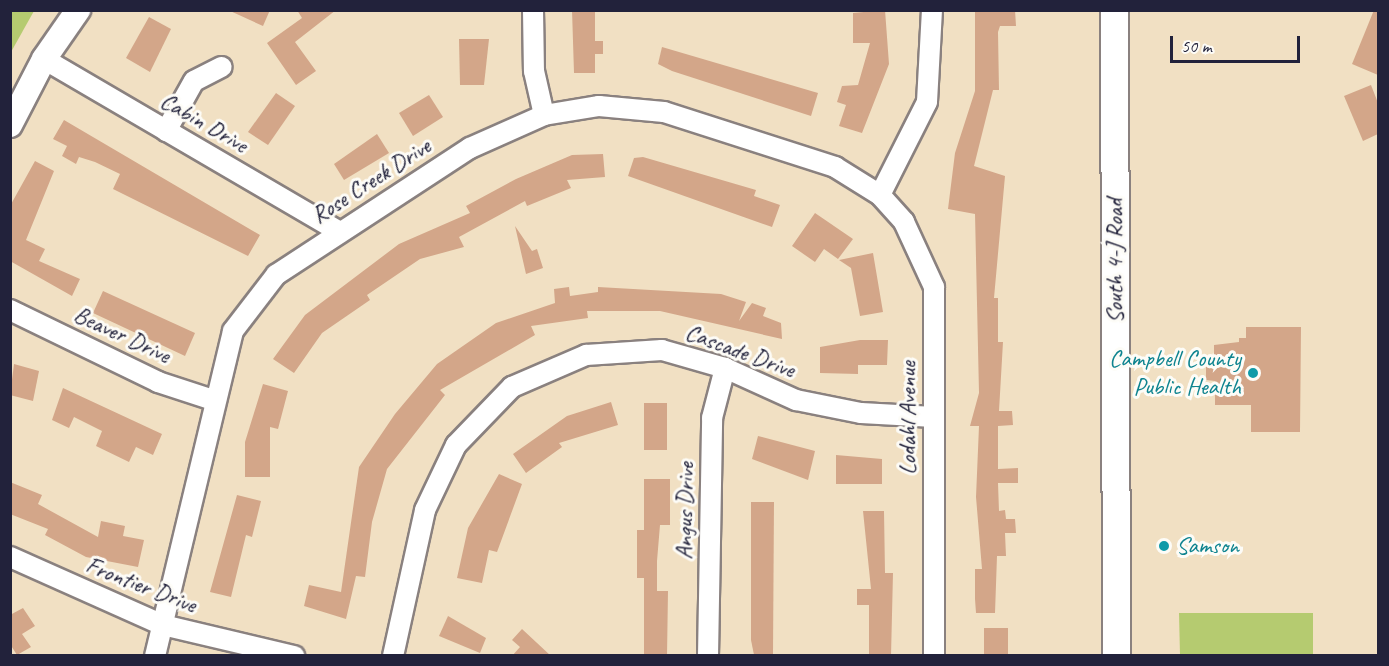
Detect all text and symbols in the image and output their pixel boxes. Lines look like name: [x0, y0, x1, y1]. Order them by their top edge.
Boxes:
scale bar: [1173, 24, 1304, 62]
text: 50 m: [1181, 35, 1212, 57]
street label: Cabin Drive: [155, 86, 253, 160]
street label: Rose Creek Drive: [306, 132, 436, 230]
street label: South 4-J Road: [1101, 198, 1129, 324]
street label: Beaver Drive: [69, 300, 175, 370]
street label: Cascade Drive: [681, 318, 799, 384]
place label: Campbell County Public Health: [1109, 345, 1241, 401]
street label: Lodahl Avenue: [894, 361, 922, 475]
marker: Campbell County Public Health: [1246, 366, 1260, 380]
street label: Angus Drive: [670, 462, 700, 560]
place label: Samson: [1176, 532, 1239, 560]
marker: Samson: [1157, 539, 1171, 553]
street label: Frontier Drive: [82, 551, 200, 619]

